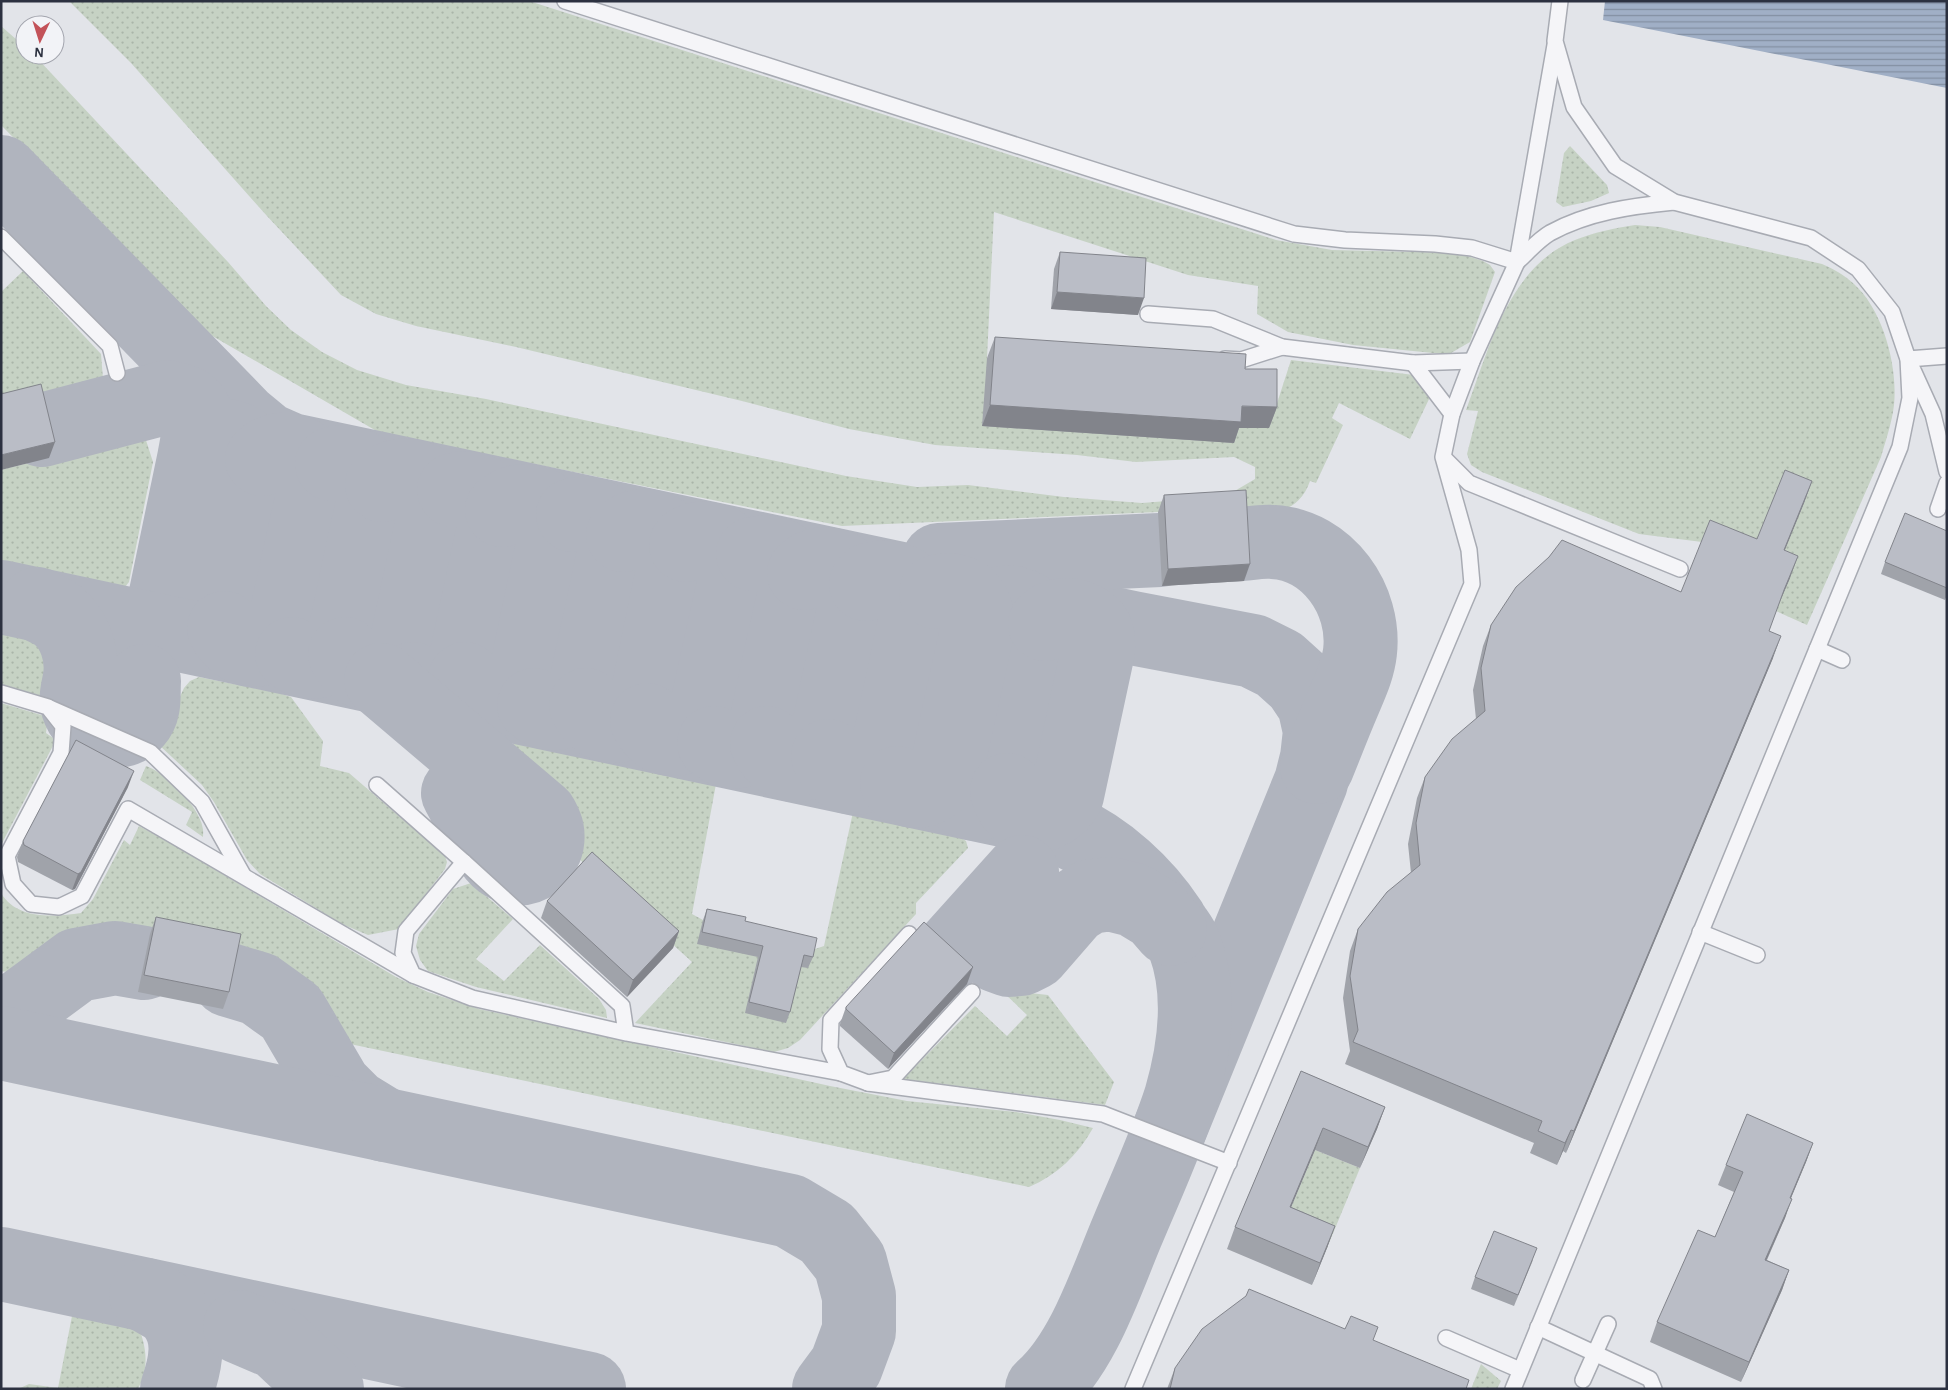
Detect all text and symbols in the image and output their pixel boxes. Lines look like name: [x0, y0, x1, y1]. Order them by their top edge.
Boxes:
north arrow: [15, 15, 65, 65]
text: N: [34, 45, 45, 59]

